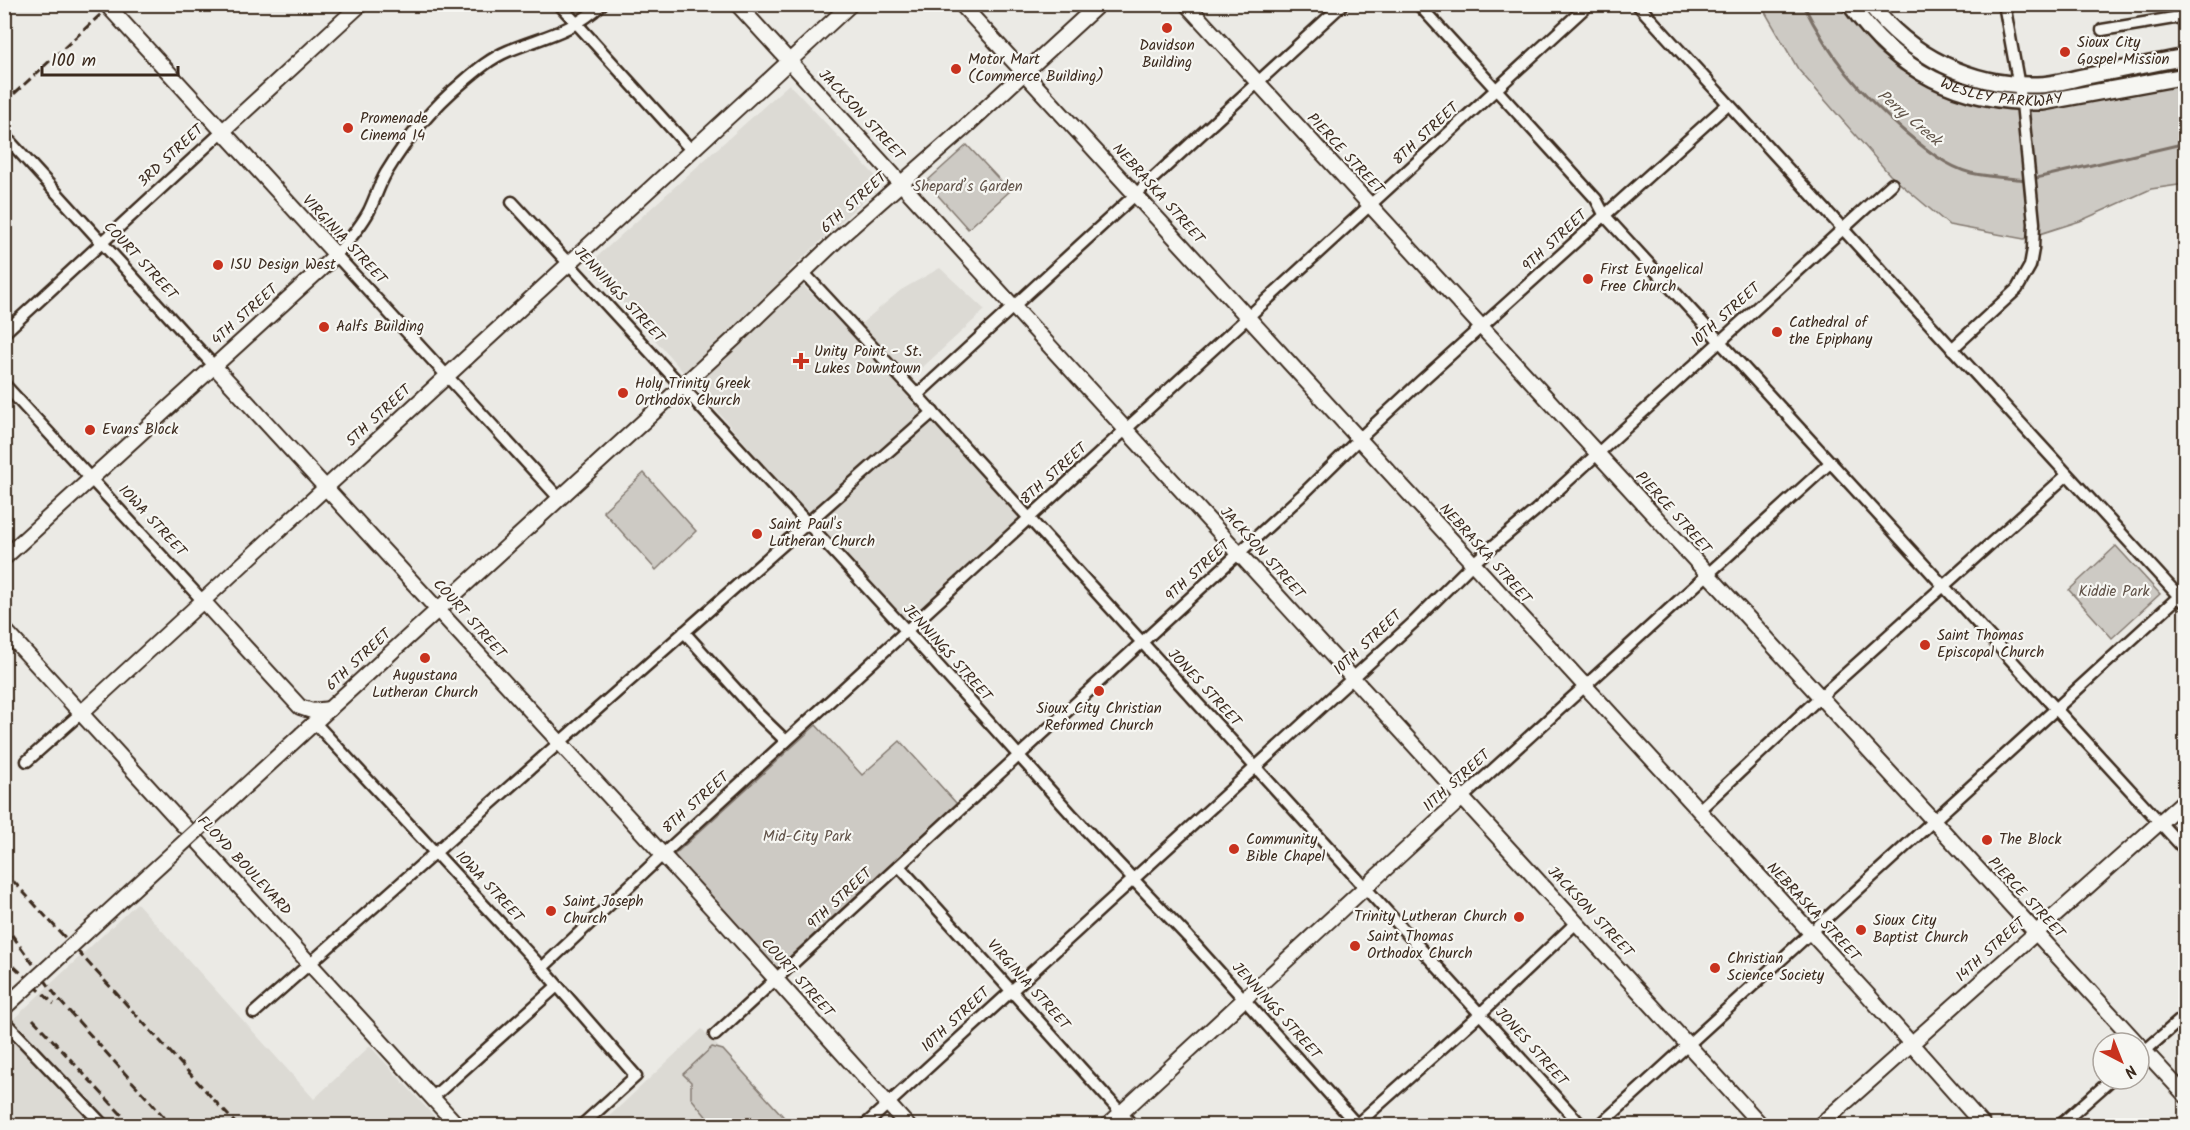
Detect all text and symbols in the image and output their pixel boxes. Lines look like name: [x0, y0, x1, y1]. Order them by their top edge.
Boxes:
marker: Davidson Building: [1160, 21, 1174, 35]
place label: Sioux City Gospel Mission: [2077, 31, 2170, 72]
place label: Davidson Building: [1139, 34, 1195, 75]
scale bar: [42, 39, 178, 77]
marker: Sioux City Gospel Mission: [2058, 45, 2072, 59]
text: 100 m: [51, 47, 96, 76]
place label: Motor Mart (Commerce Building): [968, 48, 1104, 89]
marker: Motor Mart (Commerce Building): [949, 62, 963, 76]
street label: JACKSON STREET: [812, 64, 911, 168]
street label: WESLEY PARKWAY: [1936, 72, 2066, 114]
water label: Perry Creek: [1871, 84, 1949, 154]
street label: 8TH STREET: [1387, 95, 1466, 171]
place label: Promenade Cinema 14: [360, 107, 428, 148]
street label: PIERCE STREET: [1301, 108, 1391, 202]
street label: 3RD STREET: [132, 117, 211, 193]
marker: Promenade Cinema 14: [341, 121, 355, 135]
street label: NEBRASKA STREET: [1106, 138, 1211, 251]
street label: 6TH STREET: [815, 165, 894, 240]
park label: Shepard’s Garden: [913, 175, 1023, 199]
street label: VIRGINIA STREET: [296, 190, 393, 292]
street label: 9TH STREET: [1517, 203, 1595, 278]
street label: COURT STREET: [97, 216, 184, 307]
street label: JENNINGS STREET: [568, 241, 672, 350]
place label: ISU Design West: [230, 253, 336, 277]
marker: ISU Design West: [211, 258, 225, 272]
place label: First Evangelical Free Church: [1600, 258, 1704, 299]
marker: First Evangelical Free Church: [1581, 272, 1595, 286]
street label: 10TH STREET: [1686, 276, 1768, 353]
street label: 4TH STREET: [206, 277, 285, 352]
place label: Cathedral of the Epiphany: [1789, 311, 1873, 352]
place label: Aalfs Building: [336, 315, 424, 339]
marker: Aalfs Building: [317, 320, 331, 334]
marker: Cathedral of the Epiphany: [1770, 325, 1784, 339]
place label: Unity Point - St. Lukes Downtown: [814, 340, 922, 381]
marker: Unity Point - St. Lukes Downtown: [792, 352, 810, 370]
place label: Holy Trinity Greek Orthodox Church: [635, 372, 751, 413]
street label: 5TH STREET: [341, 378, 419, 453]
marker: Holy Trinity Greek Orthodox Church: [616, 386, 630, 400]
place label: Evans Block: [102, 418, 179, 442]
marker: Evans Block: [83, 423, 97, 437]
street label: 8TH STREET: [1015, 436, 1095, 511]
street label: PIERCE STREET: [1629, 466, 1718, 561]
street label: IOWA STREET: [112, 480, 193, 564]
street label: NEBRASKA STREET: [1433, 498, 1538, 611]
street label: JACKSON STREET: [1214, 501, 1312, 606]
place label: Saint Paul's Lutheran Church: [769, 513, 875, 554]
marker: Saint Paul's Lutheran Church: [750, 527, 764, 541]
street label: 9TH STREET: [1160, 533, 1238, 608]
street label: COURT STREET: [427, 574, 513, 666]
park label: Kiddie Park: [2079, 580, 2150, 604]
street label: JENNINGS STREET: [896, 599, 999, 709]
street label: 10TH STREET: [1328, 603, 1409, 681]
street label: 6TH STREET: [321, 622, 399, 697]
place label: Saint Thomas Episcopal Church: [1937, 624, 2044, 665]
marker: Saint Thomas Episcopal Church: [1918, 638, 1932, 652]
street label: JONES STREET: [1161, 643, 1248, 734]
marker: Augustana Lutheran Church: [418, 651, 432, 665]
place label: Augustana Lutheran Church: [372, 664, 478, 705]
marker: Sioux City Christian Reformed Church: [1092, 684, 1106, 698]
place label: Sioux City Christian Reformed Church: [1036, 697, 1162, 738]
street label: 11TH STREET: [1418, 743, 1498, 818]
street label: 8TH STREET: [657, 765, 737, 840]
street label: FLOYD BOULEVARD: [191, 810, 297, 922]
park label: Mid-City Park: [763, 825, 852, 849]
place label: Community Bible Chapel: [1246, 828, 1325, 869]
place label: The Block: [1999, 828, 2063, 852]
marker: The Block: [1980, 833, 1994, 847]
marker: Community Bible Chapel: [1227, 842, 1241, 856]
street label: IOWA STREET: [449, 846, 530, 930]
street label: PIERCE STREET: [1982, 852, 2072, 946]
street label: NEBRASKA STREET: [1760, 857, 1867, 969]
street label: 9TH STREET: [802, 861, 880, 936]
street label: JACKSON STREET: [1541, 861, 1640, 965]
place label: Saint Joseph Church: [563, 890, 644, 931]
marker: Saint Joseph Church: [544, 904, 558, 918]
place label: Trinity Lutheran Church: [1354, 905, 1507, 929]
place label: Sioux City Baptist Church: [1873, 909, 1968, 950]
marker: Trinity Lutheran Church: [1512, 910, 1526, 924]
street label: 14TH STREET: [1950, 911, 2033, 988]
marker: Sioux City Baptist Church: [1854, 923, 1868, 937]
place label: Saint Thomas Orthodox Church: [1367, 925, 1472, 966]
street label: COURT STREET: [755, 933, 841, 1025]
street label: VIRGINIA STREET: [980, 934, 1077, 1037]
marker: Saint Thomas Orthodox Church: [1348, 939, 1362, 953]
place label: Christian Science Society: [1727, 947, 1825, 988]
street label: JENNINGS STREET: [1225, 957, 1328, 1067]
marker: Christian Science Society: [1708, 961, 1722, 975]
street label: 10TH STREET: [916, 980, 997, 1058]
street label: JONES STREET: [1489, 1002, 1575, 1093]
north arrow: [2091, 1031, 2151, 1091]
text: N: [2118, 1058, 2142, 1084]

